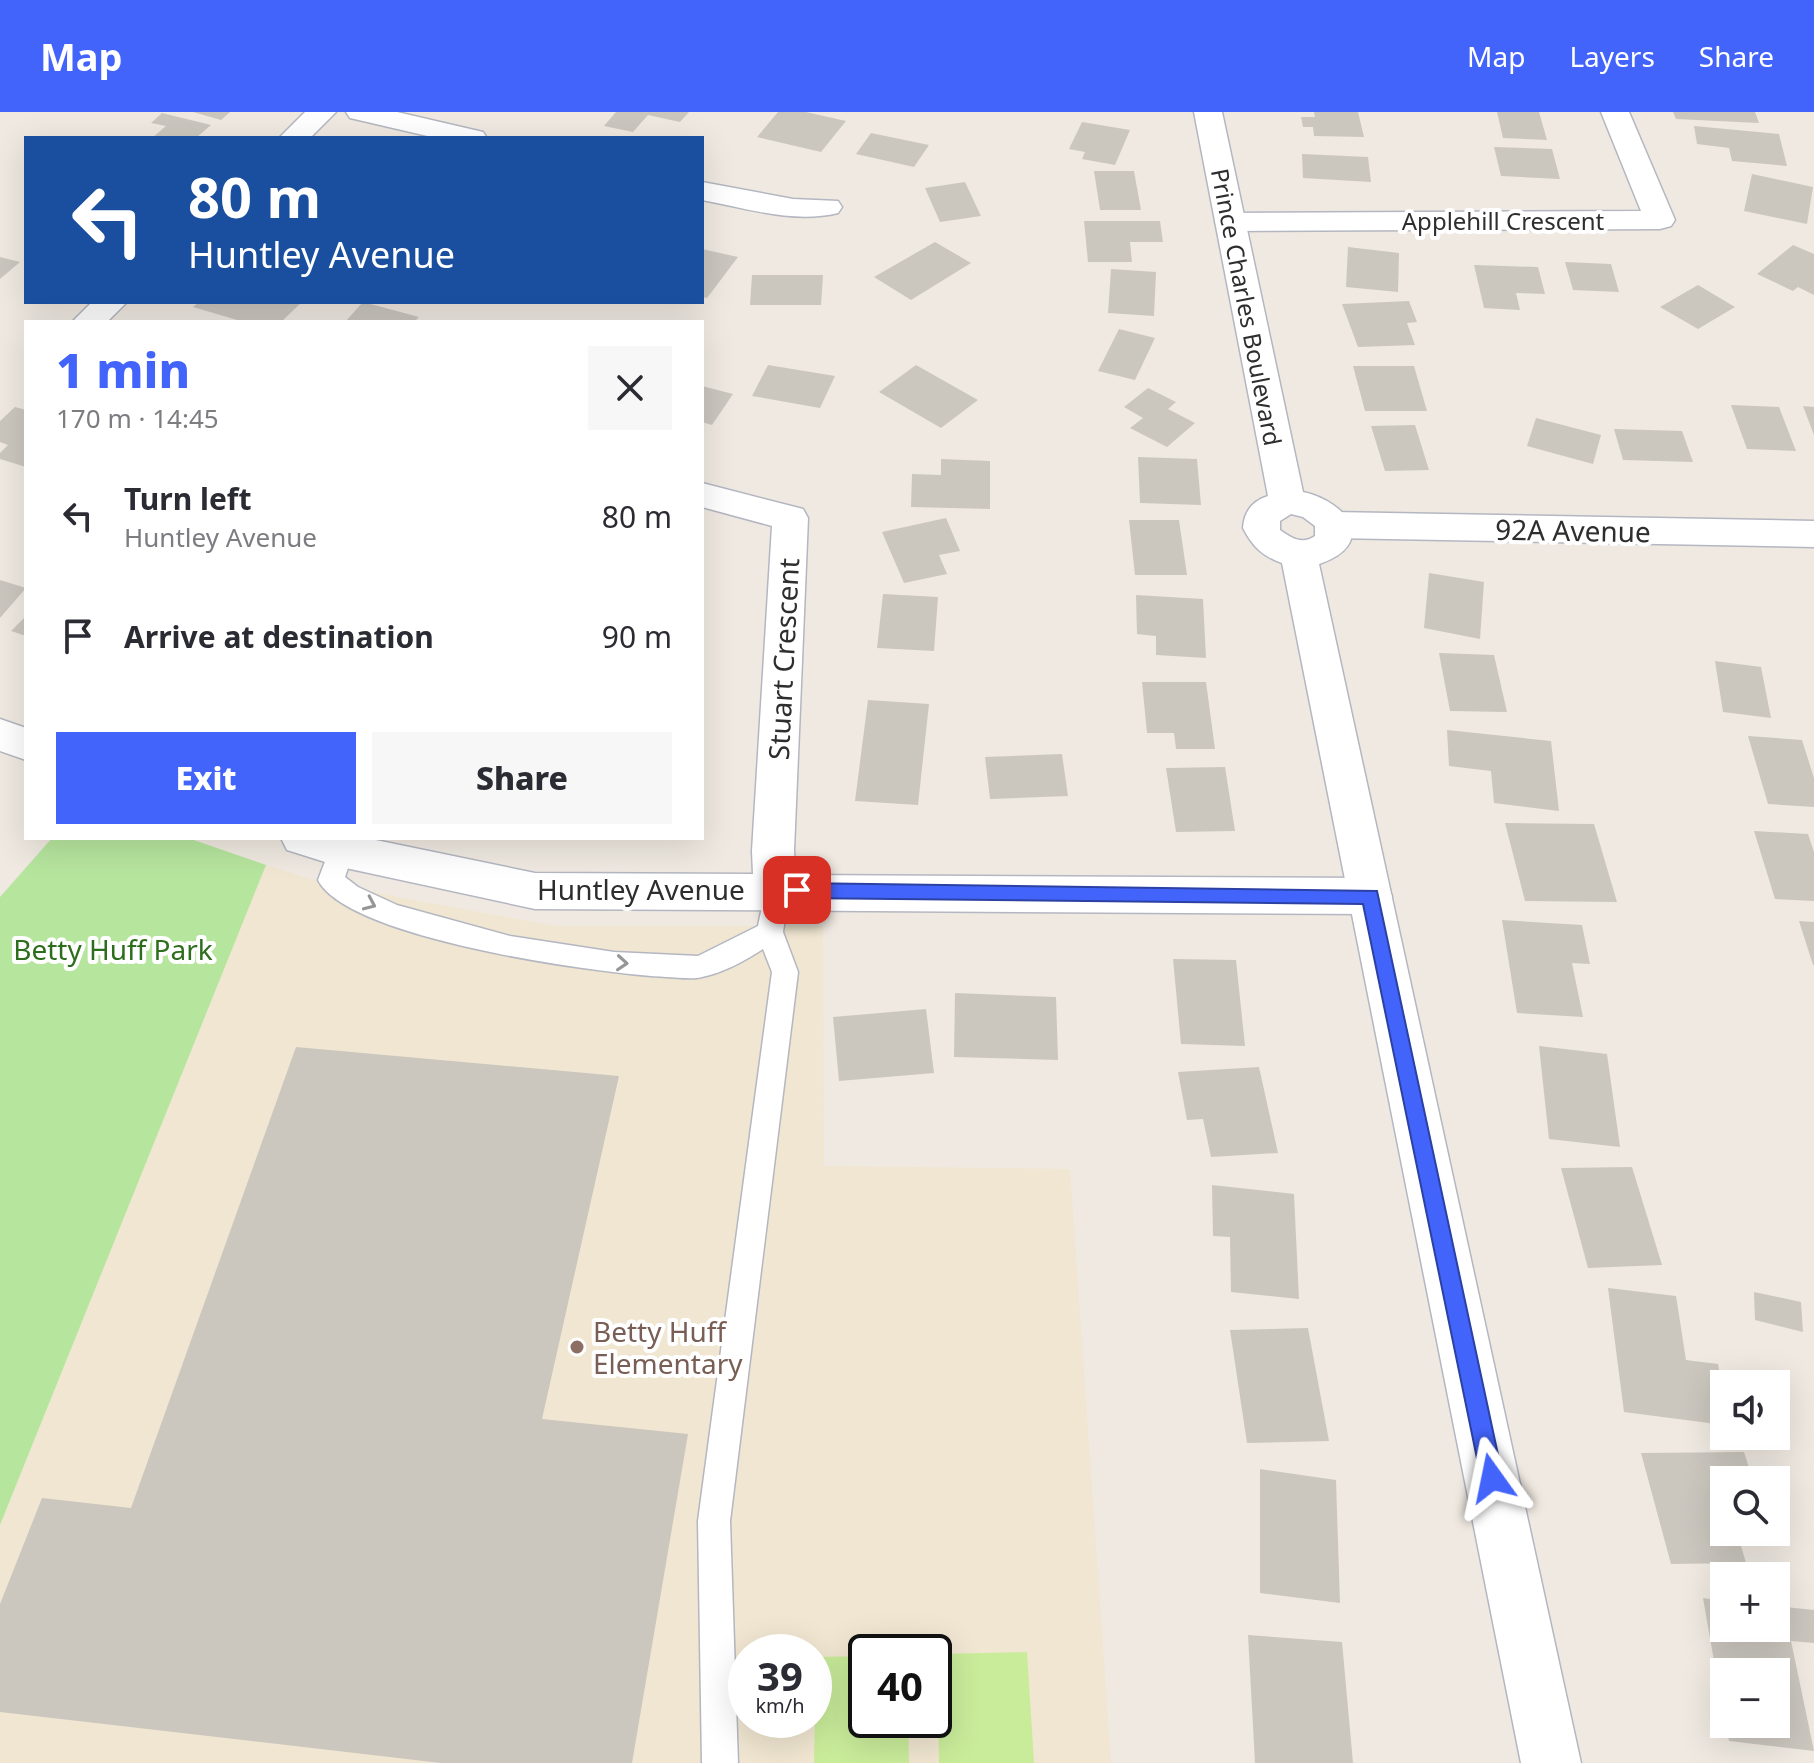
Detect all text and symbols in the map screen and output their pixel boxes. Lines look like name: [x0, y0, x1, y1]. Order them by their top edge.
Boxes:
text: Map: [40, 30, 123, 82]
text: Map: [1467, 37, 1525, 75]
text: Layers: [1569, 37, 1655, 75]
text: Share: [1699, 37, 1774, 75]
text: 80 m: [188, 158, 321, 234]
street label: Prince Charles Boulevard: [1204, 166, 1290, 448]
icon: left: [56, 168, 160, 272]
street label: Applehill Crescent: [1402, 204, 1605, 237]
text: Huntley Avenue: [188, 230, 455, 279]
text: 1 min: [56, 337, 190, 402]
button: close: [588, 346, 672, 430]
text: 170 m · 14:45: [56, 400, 219, 436]
text: Turn left: [124, 478, 252, 519]
icon: left: [56, 494, 100, 538]
text: 80 m: [602, 496, 672, 537]
street label: 92A Avenue: [1495, 510, 1651, 550]
text: Huntley Avenue: [124, 519, 317, 555]
street label: Stuart Crescent: [759, 557, 807, 761]
icon: arrive: [56, 614, 100, 658]
text: Arrive at destination: [124, 616, 434, 657]
text: 90 m: [602, 616, 672, 657]
button: Exit: [56, 732, 356, 824]
button: Share: [372, 732, 672, 824]
pin: [763, 856, 831, 924]
icon: arrive: [775, 868, 819, 912]
street label: Huntley Avenue: [537, 870, 745, 908]
one-way arrow: [362, 894, 376, 910]
park label: Betty Huff Park: [13, 930, 213, 968]
one-way arrow: [616, 954, 629, 971]
place label: Betty Huff Elementary: [593, 1312, 743, 1382]
marker: Betty Huff Elementary: [568, 1338, 586, 1356]
map controls: [1710, 1370, 1790, 1738]
button: sound: [1710, 1370, 1790, 1450]
position arrow: [1450, 1436, 1534, 1520]
button: search: [1710, 1466, 1790, 1546]
button: +: [1710, 1562, 1790, 1642]
speed limit sign: 40: [848, 1634, 952, 1738]
text: 39: [757, 1648, 803, 1703]
button: −: [1710, 1658, 1790, 1738]
text: km/h: [755, 1692, 805, 1719]

